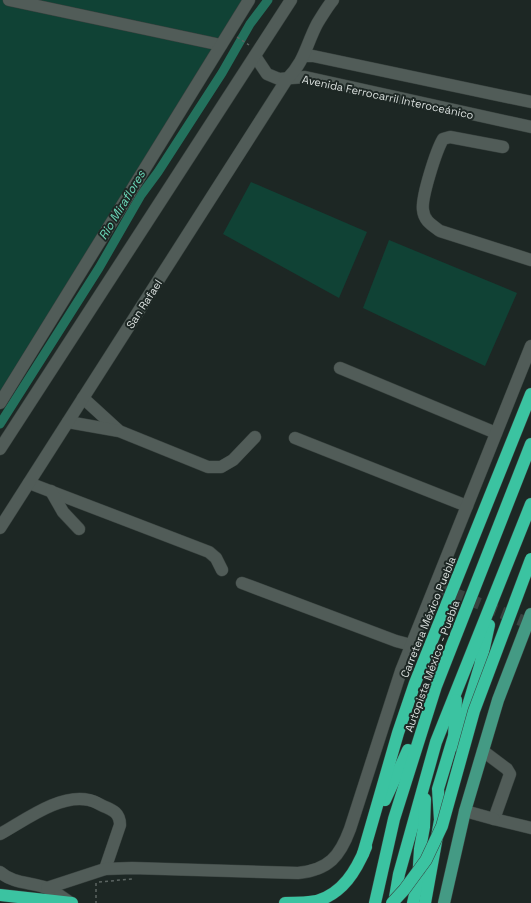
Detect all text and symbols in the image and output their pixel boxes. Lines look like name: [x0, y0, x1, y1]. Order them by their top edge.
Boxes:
street label: Avenida Ferrocarril Interoceánico: [301, 72, 475, 122]
water label: Rio Miraflores: [95, 167, 149, 243]
street label: San Rafael: [123, 277, 165, 331]
street label: Carretera México Puebla: [397, 554, 459, 680]
street label: Autopista México - Puebla: [402, 598, 463, 734]

